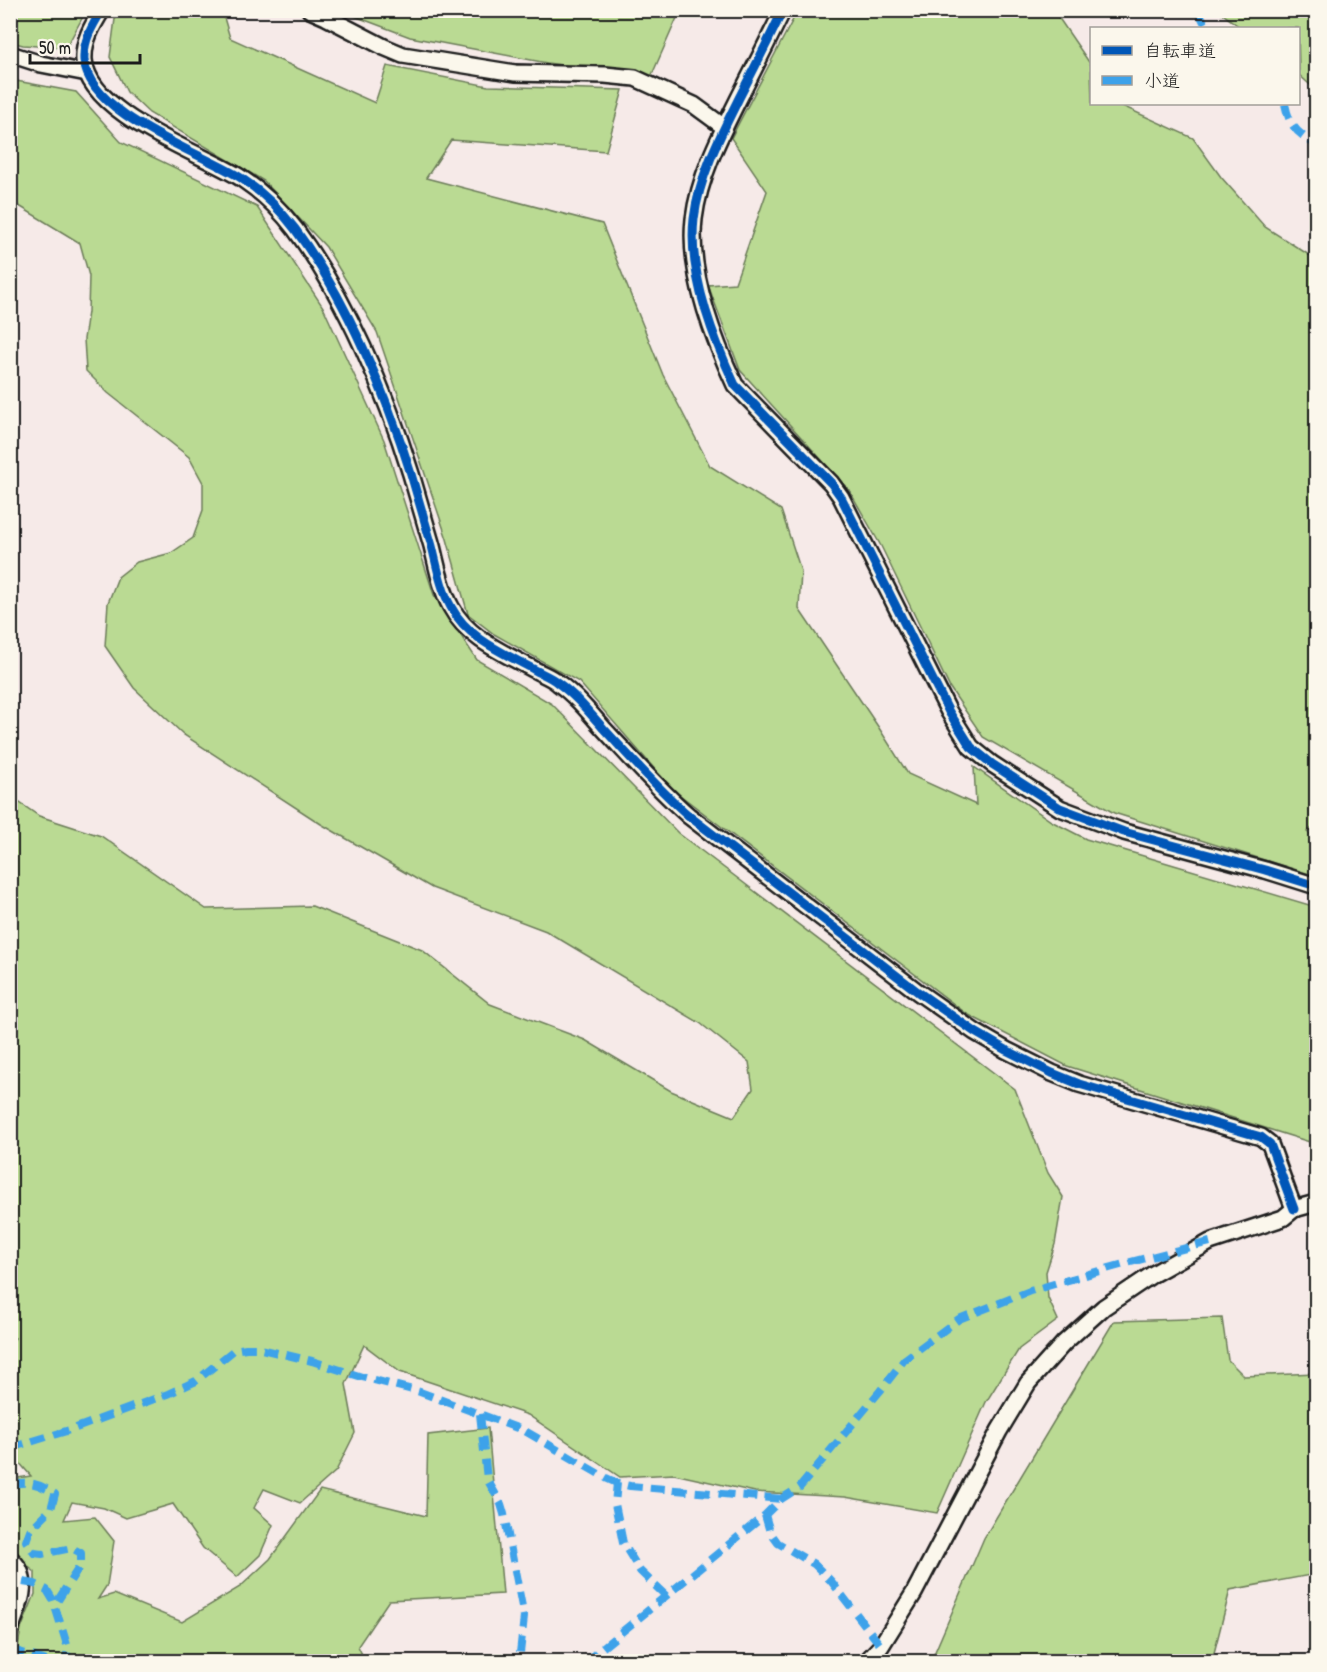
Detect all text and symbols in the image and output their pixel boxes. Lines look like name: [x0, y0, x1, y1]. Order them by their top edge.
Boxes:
scale bar: [30, 27, 140, 65]
legend: [1090, 27, 1300, 105]
text: 50 m: [39, 35, 71, 60]
text: 自転車道: [1144, 38, 1216, 63]
text: 小道: [1144, 68, 1180, 93]

